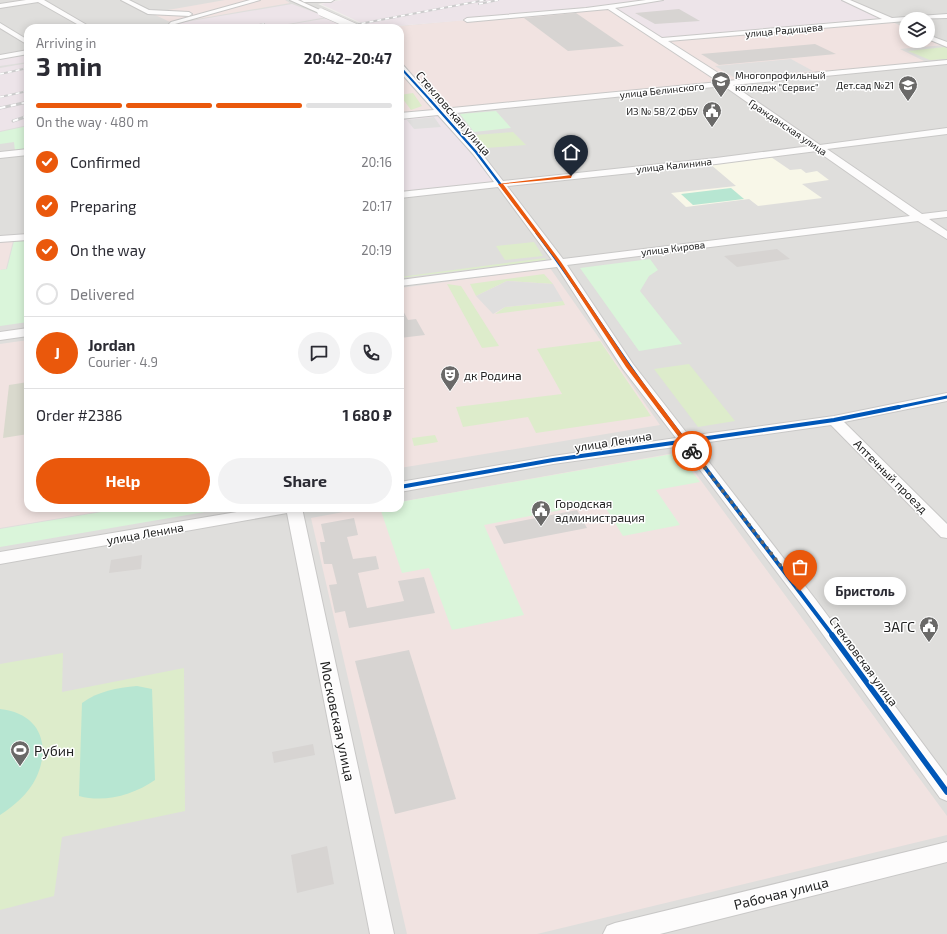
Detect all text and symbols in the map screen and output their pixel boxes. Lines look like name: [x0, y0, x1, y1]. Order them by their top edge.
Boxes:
map controls: [899, 12, 935, 48]
button: layers: [899, 12, 935, 48]
street label: улица Радищева: [745, 21, 823, 40]
text: Arriving in: [36, 35, 96, 51]
text: 20:42–20:47: [304, 49, 392, 67]
text: 3 min: [36, 50, 102, 81]
street label: Стекловская улица: [413, 68, 495, 159]
place label: Многопрофильный колледж "Сервис": [735, 69, 826, 93]
school or university icon: Многопрофильный колледж "Сервис": [710, 70, 732, 98]
school or university icon: Дет.сад №21: [897, 74, 919, 102]
place label: Дет.сад №21: [836, 79, 894, 91]
street label: улица Белинского: [619, 80, 705, 101]
street label: Гражданская улица: [746, 96, 829, 159]
public building icon: ИЗ № 58/2 ФБУ: [701, 100, 723, 128]
place label: ИЗ № 58/2 ФБУ: [626, 105, 698, 117]
text: On the way · 480 m: [36, 114, 148, 130]
pin: [554, 135, 588, 176]
icon: home: [560, 141, 582, 163]
icon: check: [36, 151, 58, 173]
text: Confirmed: [70, 153, 141, 171]
text: 20:16: [361, 154, 392, 170]
street label: улица Калинина: [635, 155, 713, 176]
icon: check: [36, 195, 58, 217]
text: Preparing: [70, 197, 136, 215]
text: 20:17: [362, 198, 392, 214]
street label: улица Кирова: [640, 238, 706, 259]
icon: check: [36, 239, 58, 261]
text: On the way: [70, 241, 146, 259]
text: 20:19: [361, 242, 392, 258]
text: Delivered: [70, 285, 135, 303]
button: chat: [298, 332, 340, 374]
button: phone: [350, 332, 392, 374]
text: Jordan: [88, 336, 135, 354]
text: J: [54, 344, 60, 362]
text: Courier · 4.9: [88, 354, 158, 370]
theatre icon: дк Родина: [439, 364, 461, 392]
place label: дк Родина: [464, 368, 522, 382]
text: Order #2386: [36, 406, 122, 424]
text: 1 680 ₽: [343, 406, 392, 424]
street label: улица Ленина: [573, 428, 653, 455]
courier: [672, 431, 712, 471]
street label: Аптечный проезд: [851, 436, 931, 516]
icon: bike: [681, 440, 703, 462]
button: Help: [36, 458, 210, 504]
button: Share: [218, 458, 392, 504]
place label: Городская администрация: [555, 496, 645, 524]
public building icon: Городская администрация: [530, 499, 552, 527]
street label: улица Ленина: [105, 519, 185, 548]
pin: [783, 550, 817, 591]
icon: bag: [789, 556, 811, 578]
callout: Бристоль: [824, 577, 906, 605]
text: Бристоль: [835, 583, 895, 599]
street label: Стекловская улица: [826, 613, 901, 709]
public building icon: ЗАГС: [918, 615, 940, 643]
place label: ЗАГС: [884, 618, 915, 635]
street label: Московская улица: [317, 659, 359, 783]
sports icon: Рубин: [9, 739, 31, 767]
place label: Рубин: [34, 742, 74, 759]
street label: Рабочая улица: [732, 873, 830, 913]

